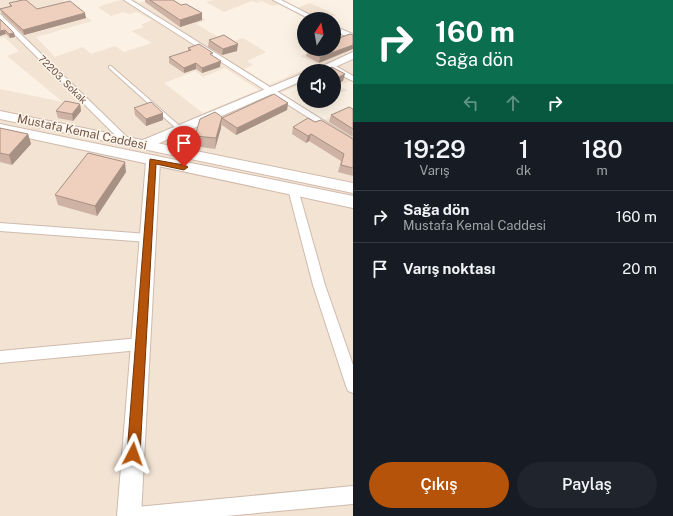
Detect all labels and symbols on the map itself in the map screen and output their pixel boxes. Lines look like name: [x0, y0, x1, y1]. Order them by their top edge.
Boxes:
north arrow: [297, 12, 341, 56]
street label: 72203. Sokak: [36, 52, 90, 106]
street label: Mustafa Kemal Caddesi: [16, 111, 148, 153]
pin: [167, 126, 201, 167]
position arrow: [112, 433, 154, 475]

